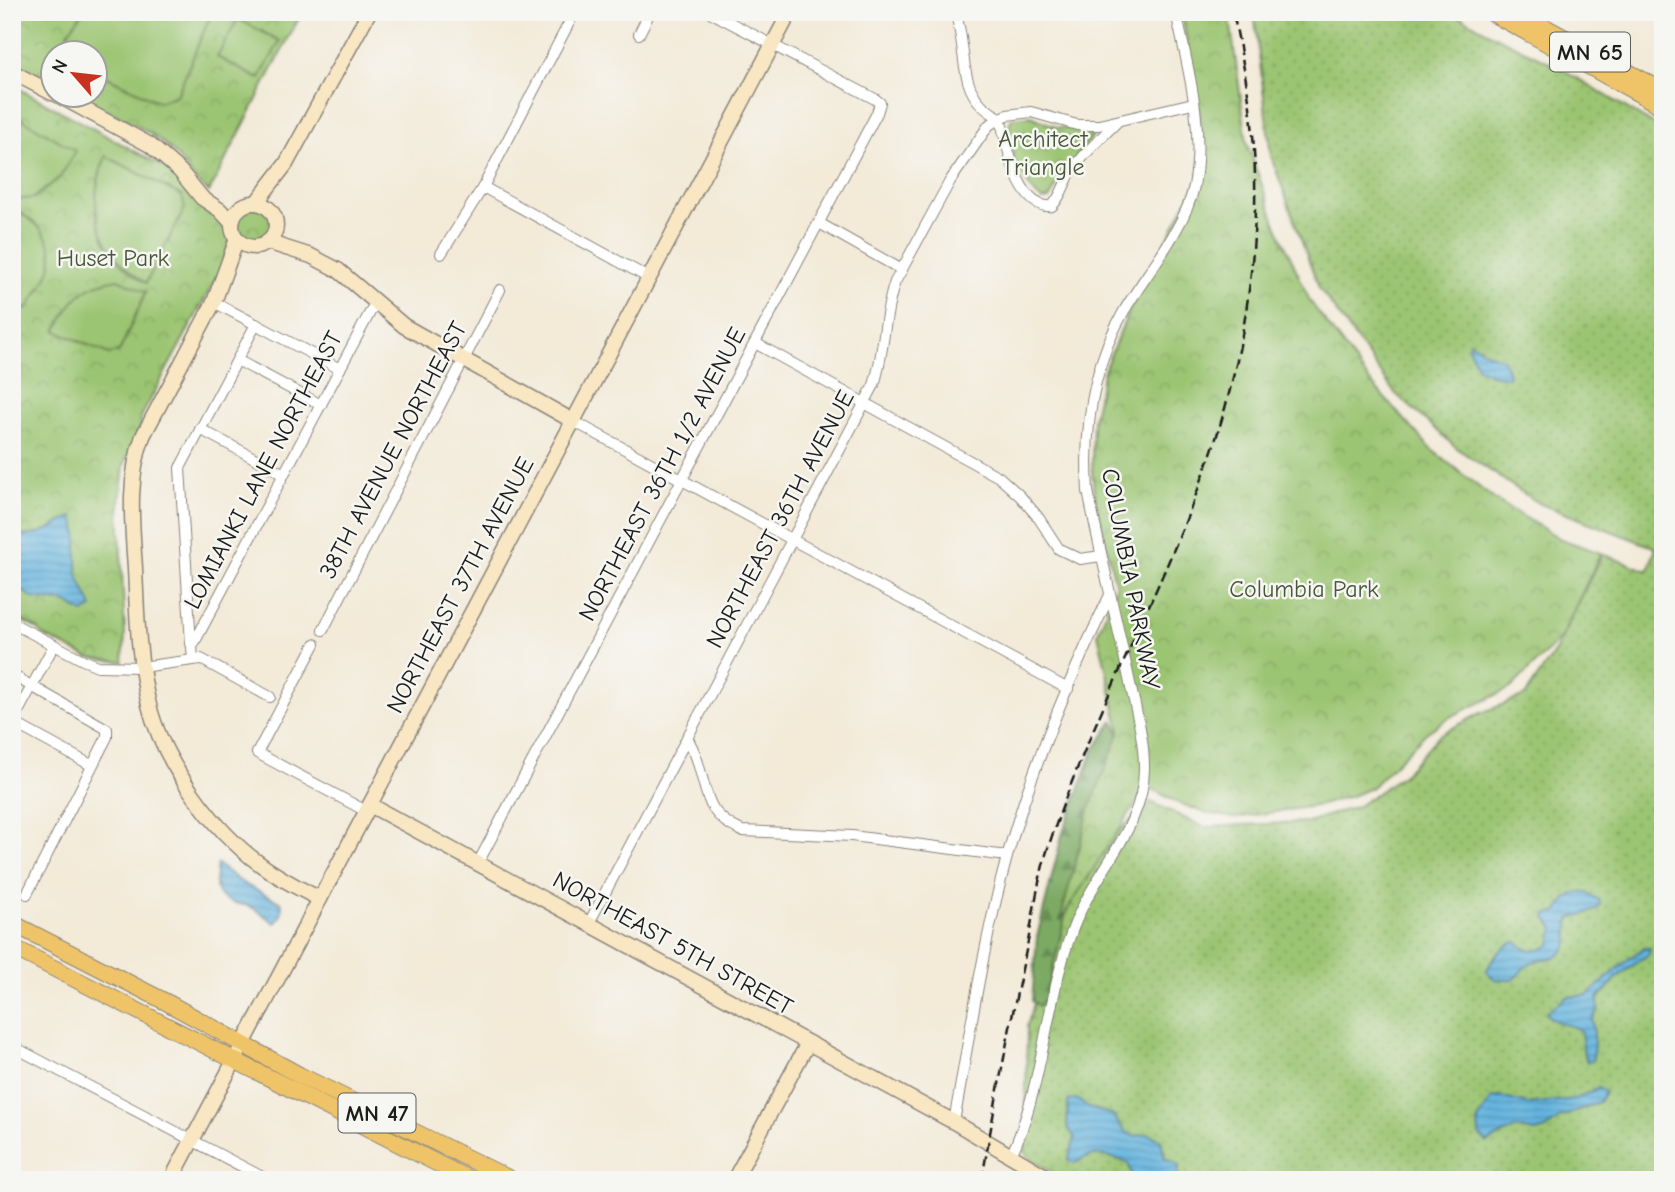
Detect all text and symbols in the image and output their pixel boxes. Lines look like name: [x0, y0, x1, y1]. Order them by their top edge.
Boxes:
road number: MN 65: [1550, 32, 1630, 72]
north arrow: [38, 38, 108, 108]
text: N: [47, 56, 72, 77]
park label: Architect Triangle: [998, 125, 1089, 181]
park label: Huset Park: [57, 244, 170, 272]
street label: 38TH AVENUE NORTHEAST: [313, 316, 473, 583]
street label: NORTHEAST 36TH 1/2 AVENUE: [573, 322, 751, 626]
street label: LOMIANKI LANE NORTHEAST: [178, 326, 348, 614]
street label: NORTHEAST 36TH AVENUE: [700, 385, 860, 653]
street label: NORTHEAST 37TH AVENUE: [380, 452, 540, 718]
street label: COLUMBIA PARKWAY: [1096, 466, 1166, 693]
park label: Columbia Park: [1229, 575, 1379, 603]
street label: NORTHEAST 5TH STREET: [548, 865, 798, 1021]
road number: MN 47: [338, 1094, 416, 1132]

